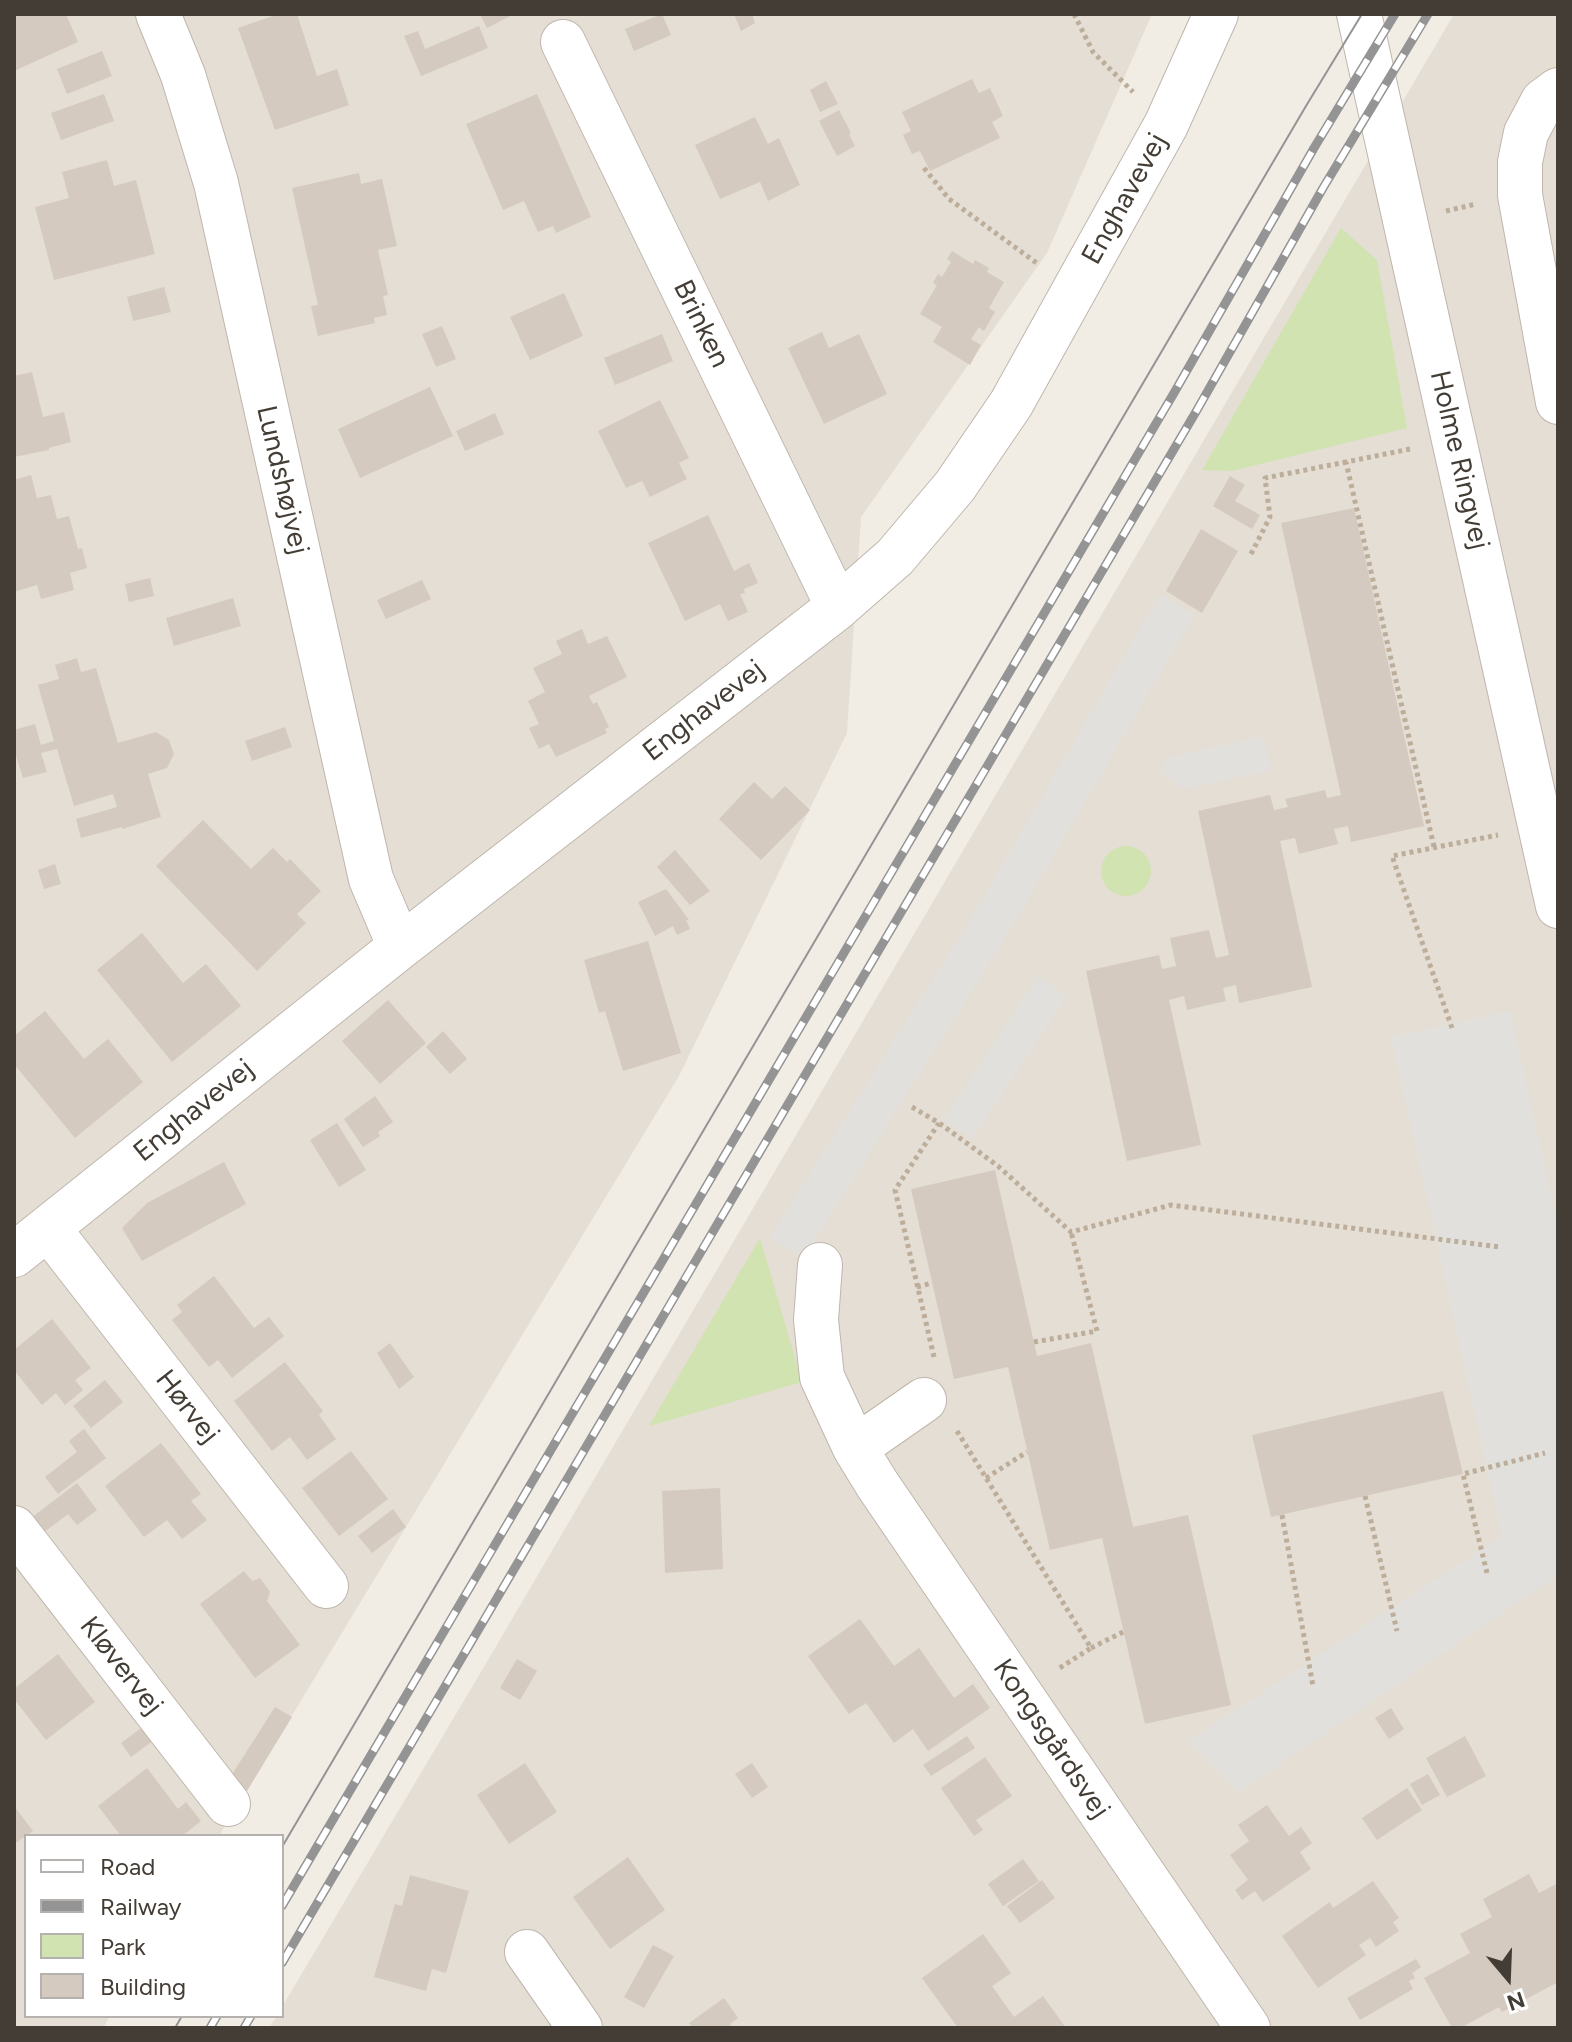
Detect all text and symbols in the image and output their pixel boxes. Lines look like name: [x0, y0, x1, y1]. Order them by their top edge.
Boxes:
street label: Enghavevej: [1075, 128, 1175, 270]
street label: Brinken: [666, 275, 736, 373]
street label: Holme Ringvej: [1422, 367, 1496, 553]
street label: Lundshøjvej: [249, 402, 315, 558]
street label: Enghavevej: [637, 653, 771, 769]
street label: Enghavevej: [127, 1052, 261, 1170]
street label: Hørvej: [148, 1364, 226, 1450]
street label: Kløvervej: [72, 1610, 170, 1722]
street label: Kongsgårdsvej: [985, 1653, 1117, 1825]
legend: [24, 1834, 284, 2018]
text: Road: [100, 1852, 155, 1881]
text: Railway: [100, 1892, 181, 1921]
text: Park: [100, 1932, 146, 1961]
north arrow: [1468, 1938, 1548, 2018]
text: Building: [100, 1972, 186, 2001]
text: N: [1504, 1986, 1528, 2017]

